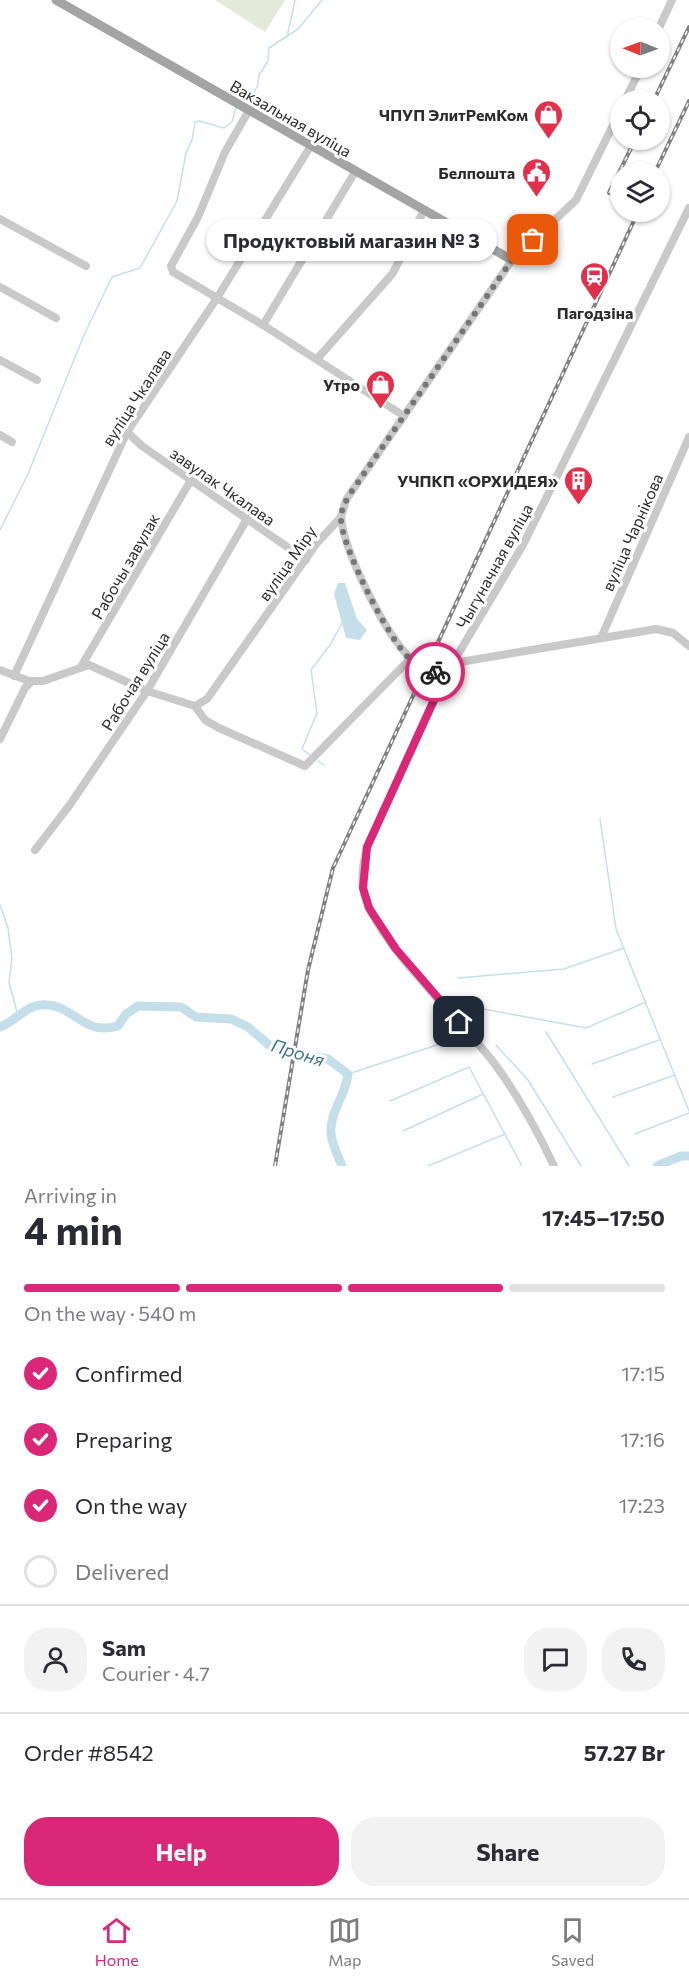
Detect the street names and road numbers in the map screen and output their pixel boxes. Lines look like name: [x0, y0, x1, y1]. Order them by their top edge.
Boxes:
street label: Вакзальная вуліца: [227, 76, 355, 160]
street label: вуліца Чкалава: [97, 345, 175, 449]
street label: завулак Чкалава: [167, 443, 279, 529]
street label: вуліца Чарнікова: [598, 470, 666, 594]
street label: Чыгуначная вуліца: [452, 500, 536, 632]
street label: Рабочы завулак: [87, 509, 163, 622]
street label: вуліца Міру: [254, 522, 320, 604]
street label: Рабочая вуліца: [97, 628, 173, 734]

